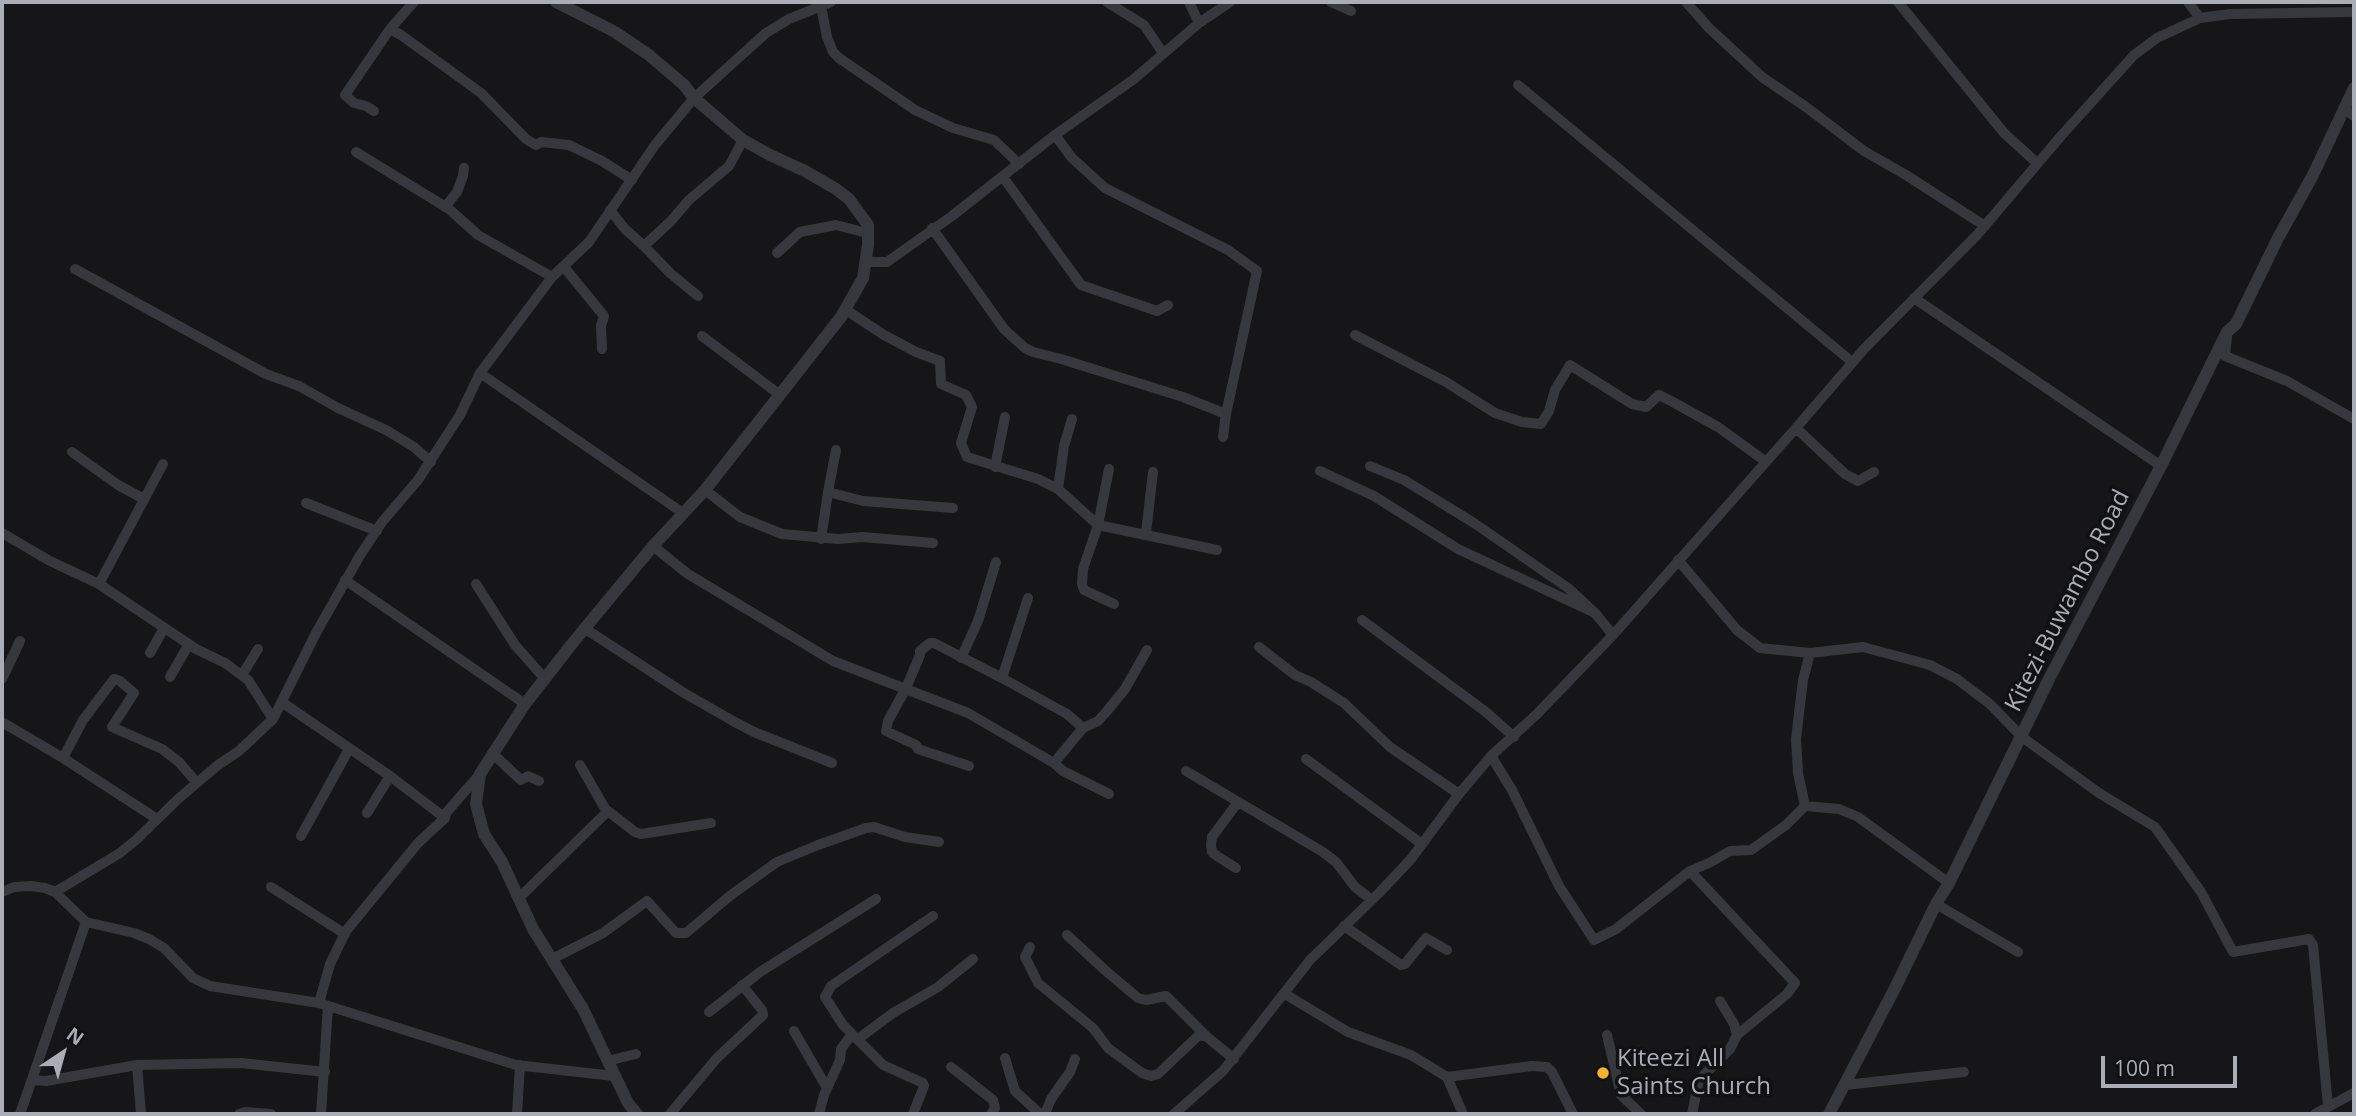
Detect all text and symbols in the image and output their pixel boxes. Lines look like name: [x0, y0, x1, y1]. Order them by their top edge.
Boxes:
street label: Kitezi-Buwambo Road: [2000, 485, 2136, 717]
north arrow: [28, 1018, 98, 1088]
text: N: [61, 1021, 89, 1051]
scale bar: [2104, 1042, 2240, 1086]
place label: Kiteezi All Saints Church: [1617, 1045, 1771, 1101]
text: 100 m: [2114, 1054, 2175, 1082]
marker: Kiteezi All Saints Church: [1595, 1065, 1611, 1081]

